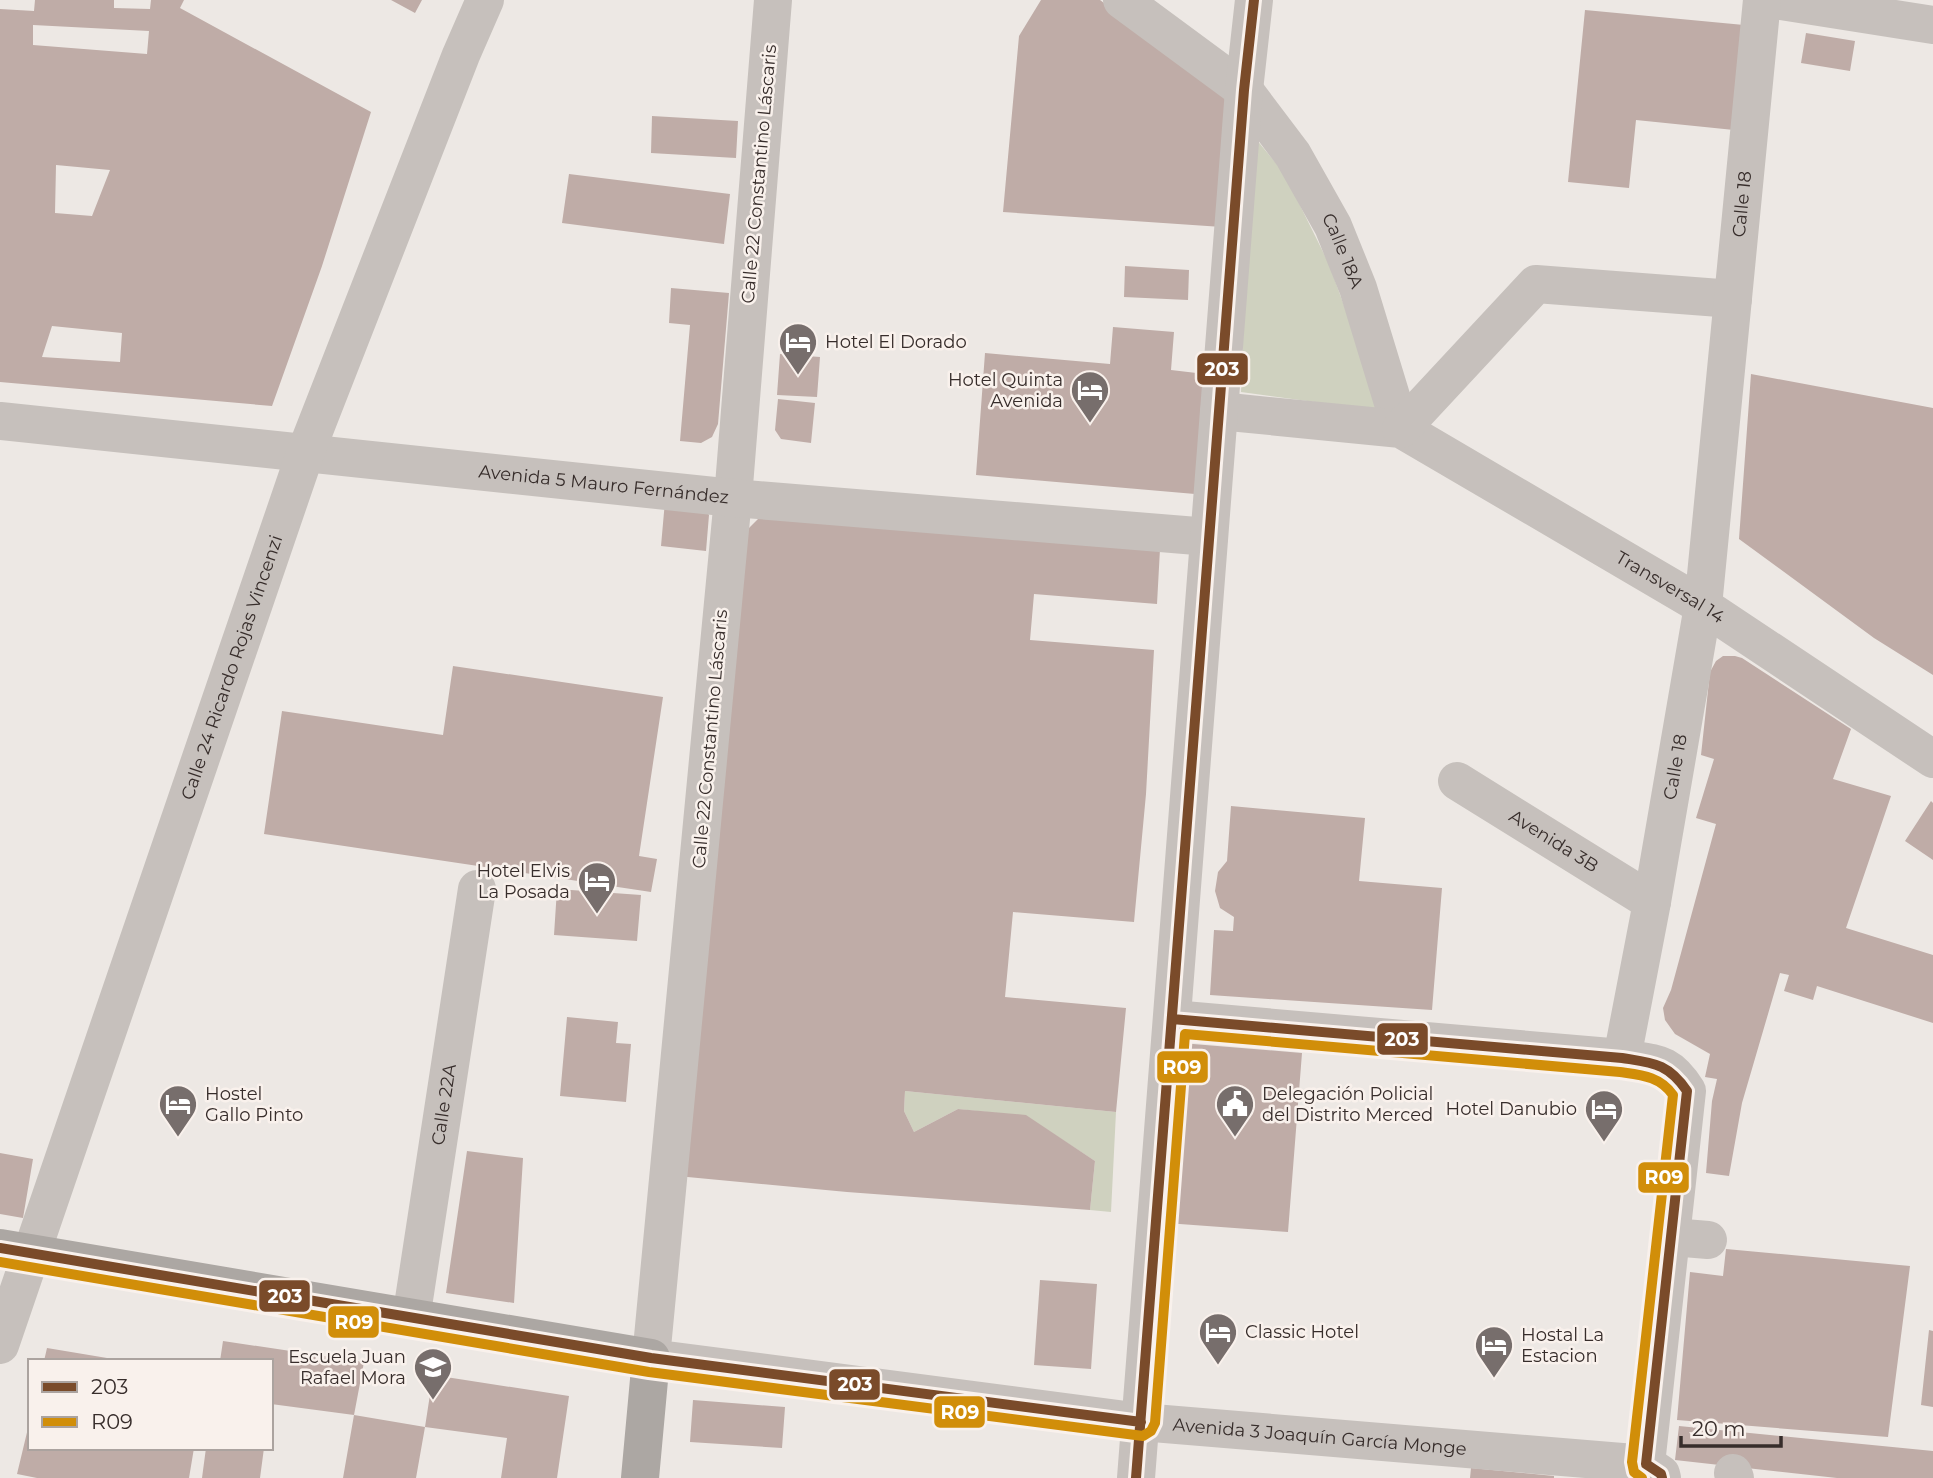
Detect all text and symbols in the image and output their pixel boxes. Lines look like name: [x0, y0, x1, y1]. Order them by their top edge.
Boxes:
street label: Calle 22 Constantino Láscaris: [737, 43, 781, 304]
street label: Calle 18: [1728, 170, 1756, 238]
street label: Calle 18A: [1317, 209, 1368, 292]
hotel icon: Hotel El Dorado: [777, 321, 819, 376]
place label: Hotel El Dorado: [825, 331, 967, 353]
line badge: 203: [1196, 352, 1249, 386]
text: 203: [1204, 358, 1240, 381]
place label: Hotel Quinta Avenida: [948, 369, 1063, 412]
hotel icon: Hotel Quinta Avenida: [1069, 369, 1111, 424]
street label: Avenida 5 Mauro Fernández: [477, 460, 730, 508]
street label: Calle 24 Ricardo Rojas Vincenzi: [176, 532, 287, 803]
street label: Transversal 14: [1612, 546, 1729, 628]
street label: Calle 22 Constantino Láscaris: [688, 608, 732, 869]
street label: Calle 18: [1659, 732, 1692, 801]
street label: Avenida 3B: [1505, 805, 1603, 877]
place label: Hotel Elvis La Posada: [476, 860, 570, 903]
hotel icon: Hotel Elvis La Posada: [576, 860, 618, 915]
line badge: 203: [1376, 1022, 1429, 1056]
text: 203: [1384, 1028, 1420, 1051]
line badge: R09: [1156, 1050, 1209, 1084]
text: R09: [1163, 1056, 1201, 1079]
street label: Calle 22A: [427, 1062, 461, 1147]
hotel icon: Hostel Gallo Pinto: [157, 1083, 199, 1138]
place label: Hostel Gallo Pinto: [205, 1083, 303, 1126]
public building icon: Delegación Policial del Distrito Merced: [1214, 1083, 1256, 1138]
place label: Delegación Policial del Distrito Merced: [1262, 1083, 1433, 1126]
hotel icon: Hotel Danubio: [1583, 1088, 1625, 1143]
place label: Hotel Danubio: [1446, 1098, 1577, 1120]
line badge: R09: [1637, 1161, 1690, 1194]
text: R09: [1645, 1166, 1683, 1189]
line badge: 203: [258, 1279, 311, 1313]
text: 203: [267, 1285, 303, 1308]
line badge: R09: [327, 1305, 380, 1339]
text: R09: [335, 1311, 373, 1334]
hotel icon: Classic Hotel: [1197, 1311, 1239, 1366]
place label: Classic Hotel: [1245, 1321, 1359, 1343]
hotel icon: Hostal La Estacion: [1473, 1324, 1515, 1379]
place label: Hostal La Estacion: [1521, 1324, 1604, 1367]
place label: Escuela Juan Rafael Mora: [288, 1346, 406, 1389]
school or university icon: Escuela Juan Rafael Mora: [412, 1346, 454, 1401]
legend: [28, 1359, 273, 1450]
line badge: 203: [828, 1368, 881, 1401]
text: 203: [837, 1373, 873, 1396]
text: 203: [91, 1374, 128, 1399]
line badge: R09: [933, 1395, 986, 1429]
text: R09: [941, 1401, 979, 1424]
scale bar: [1681, 1404, 1781, 1448]
text: R09: [91, 1409, 133, 1434]
street label: Avenida 3 Joaquín García Monge: [1172, 1414, 1468, 1460]
text: 20 m: [1692, 1416, 1746, 1441]

